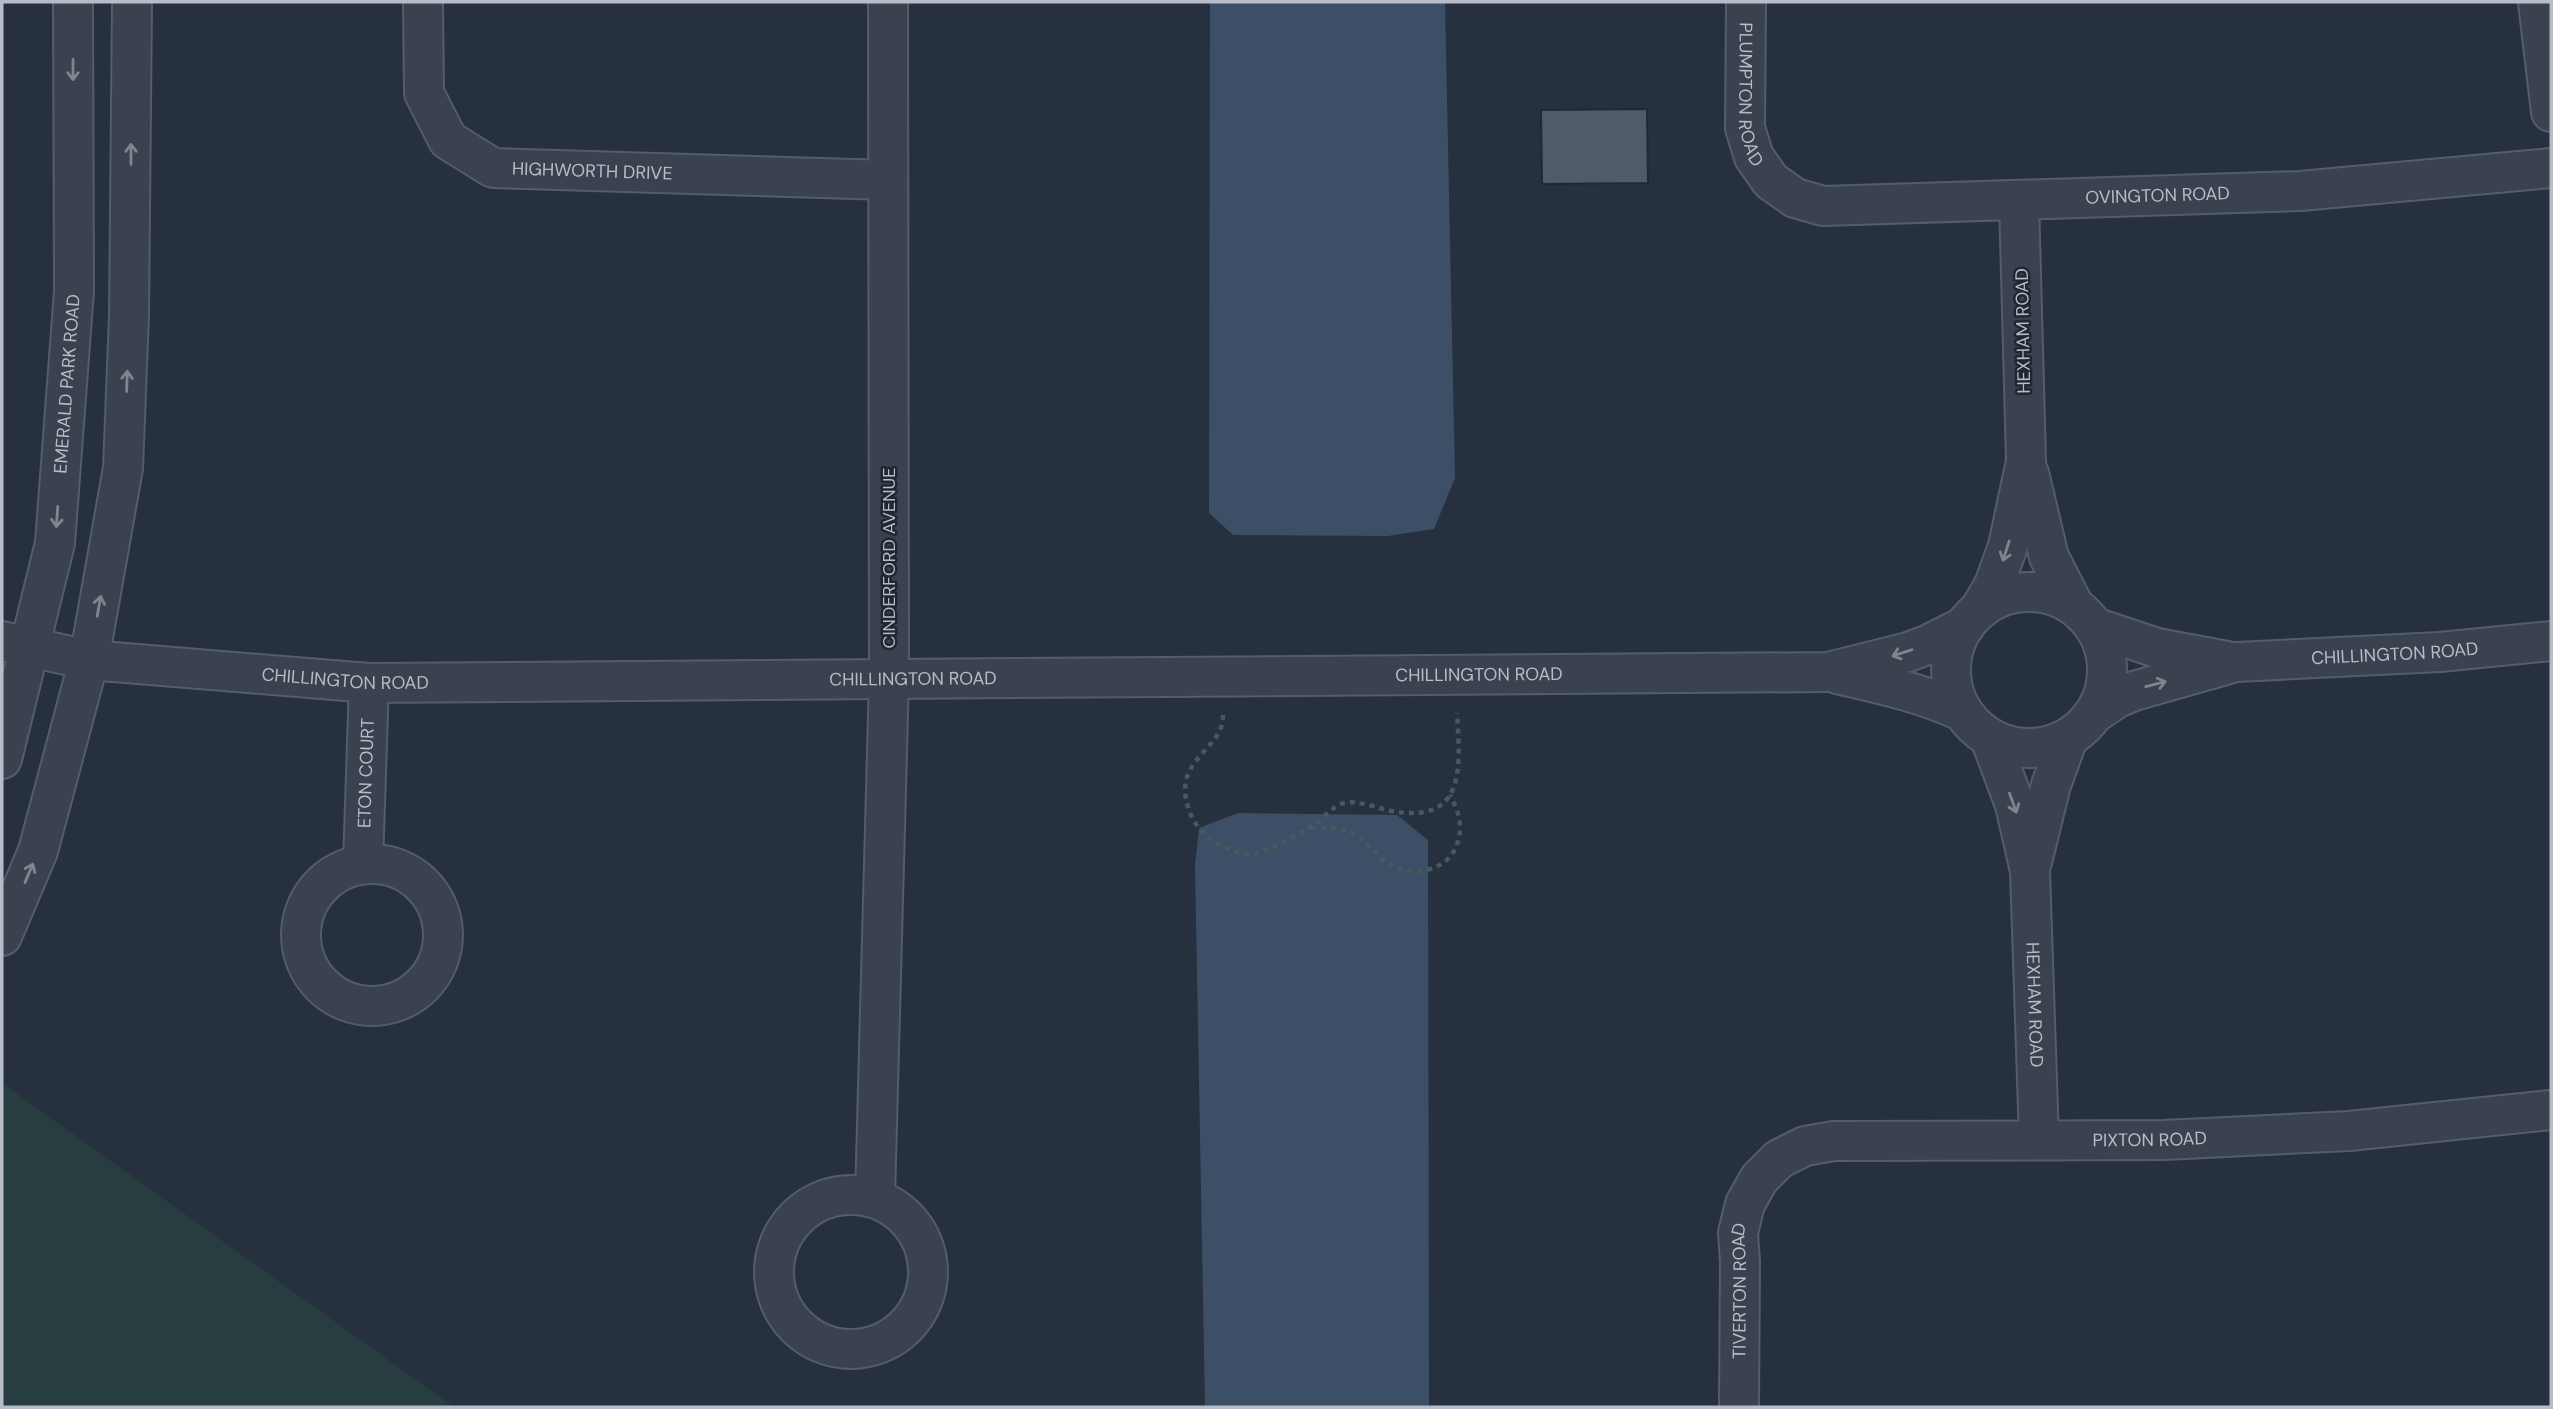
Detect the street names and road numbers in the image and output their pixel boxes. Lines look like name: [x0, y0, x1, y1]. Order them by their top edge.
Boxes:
street label: PLUMPTON ROAD: [1733, 22, 1769, 172]
street label: HIGHWORTH DRIVE: [511, 157, 673, 185]
street label: OVINGTON ROAD: [2085, 181, 2230, 210]
street label: HEXHAM ROAD: [2010, 268, 2036, 394]
street label: EMERALD PARK ROAD: [48, 293, 86, 474]
street label: CINDERFORD AVENUE: [877, 467, 901, 649]
street label: CHILLINGTON ROAD: [2311, 636, 2479, 670]
street label: CHILLINGTON ROAD: [261, 662, 429, 695]
street label: CHILLINGTON ROAD: [1395, 662, 1563, 687]
street label: CHILLINGTON ROAD: [829, 666, 997, 692]
street label: ETON COURT: [352, 718, 380, 829]
street label: HEXHAM ROAD: [2020, 942, 2049, 1068]
street label: PIXTON ROAD: [2092, 1126, 2207, 1152]
street label: TIVERTON ROAD: [1726, 1221, 1752, 1359]

